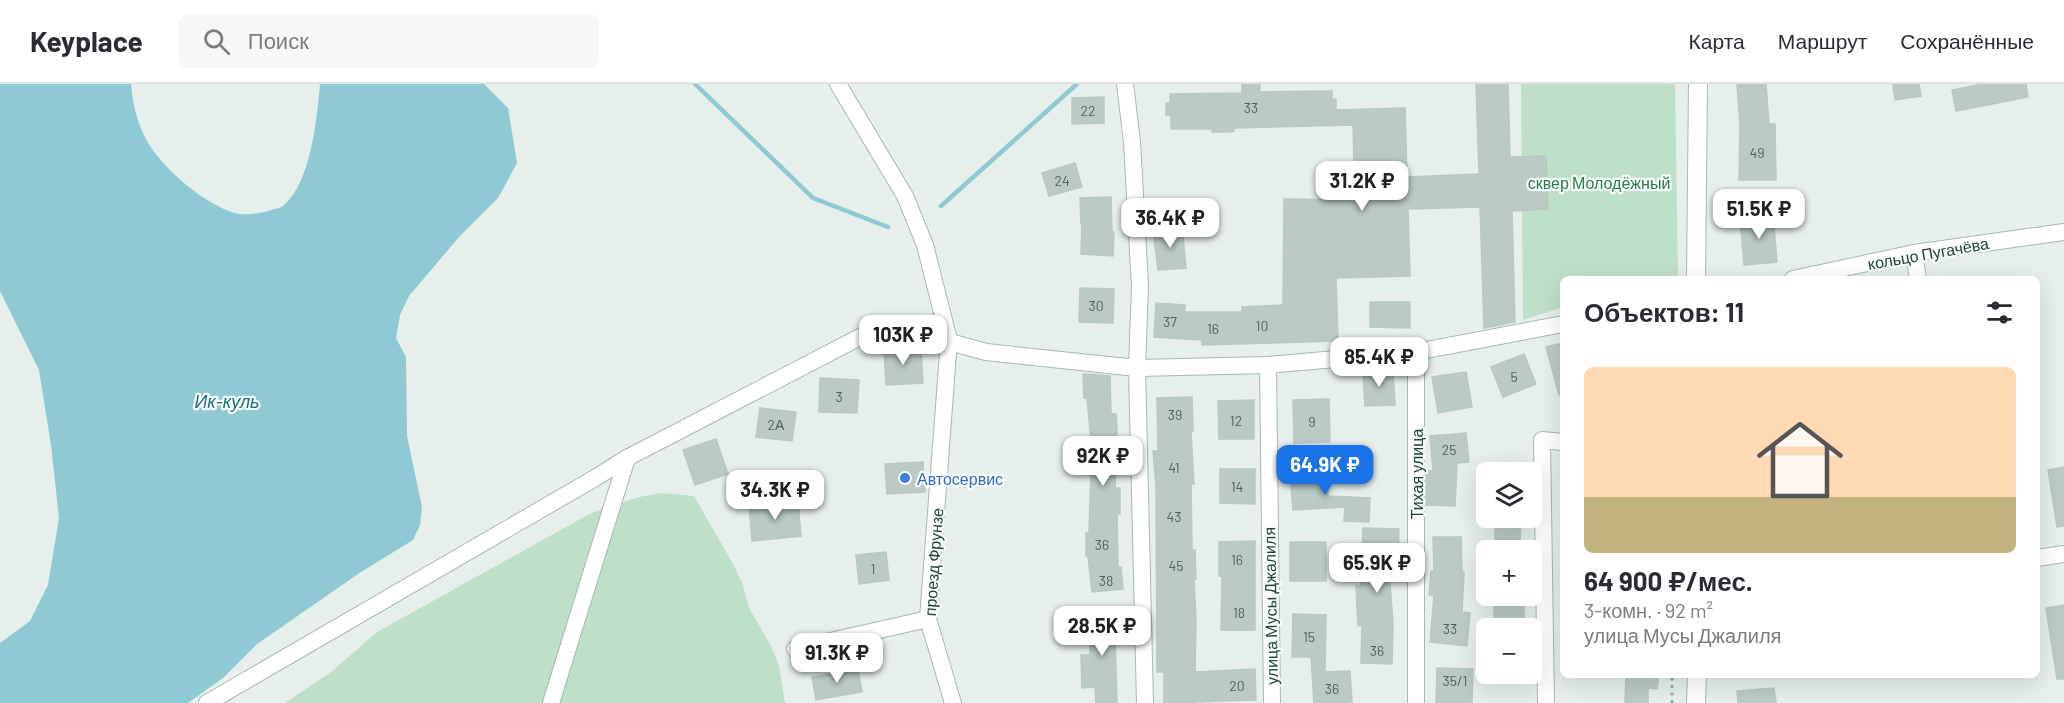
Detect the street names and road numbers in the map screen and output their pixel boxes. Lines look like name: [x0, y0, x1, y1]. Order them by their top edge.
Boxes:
street label: кольцо Пугачёва: [1866, 233, 1990, 273]
street label: Тихая улица: [1407, 429, 1426, 519]
street label: проезд Фрунзе: [920, 507, 946, 617]
street label: улица Мусы Джалиля: [1259, 527, 1281, 685]

